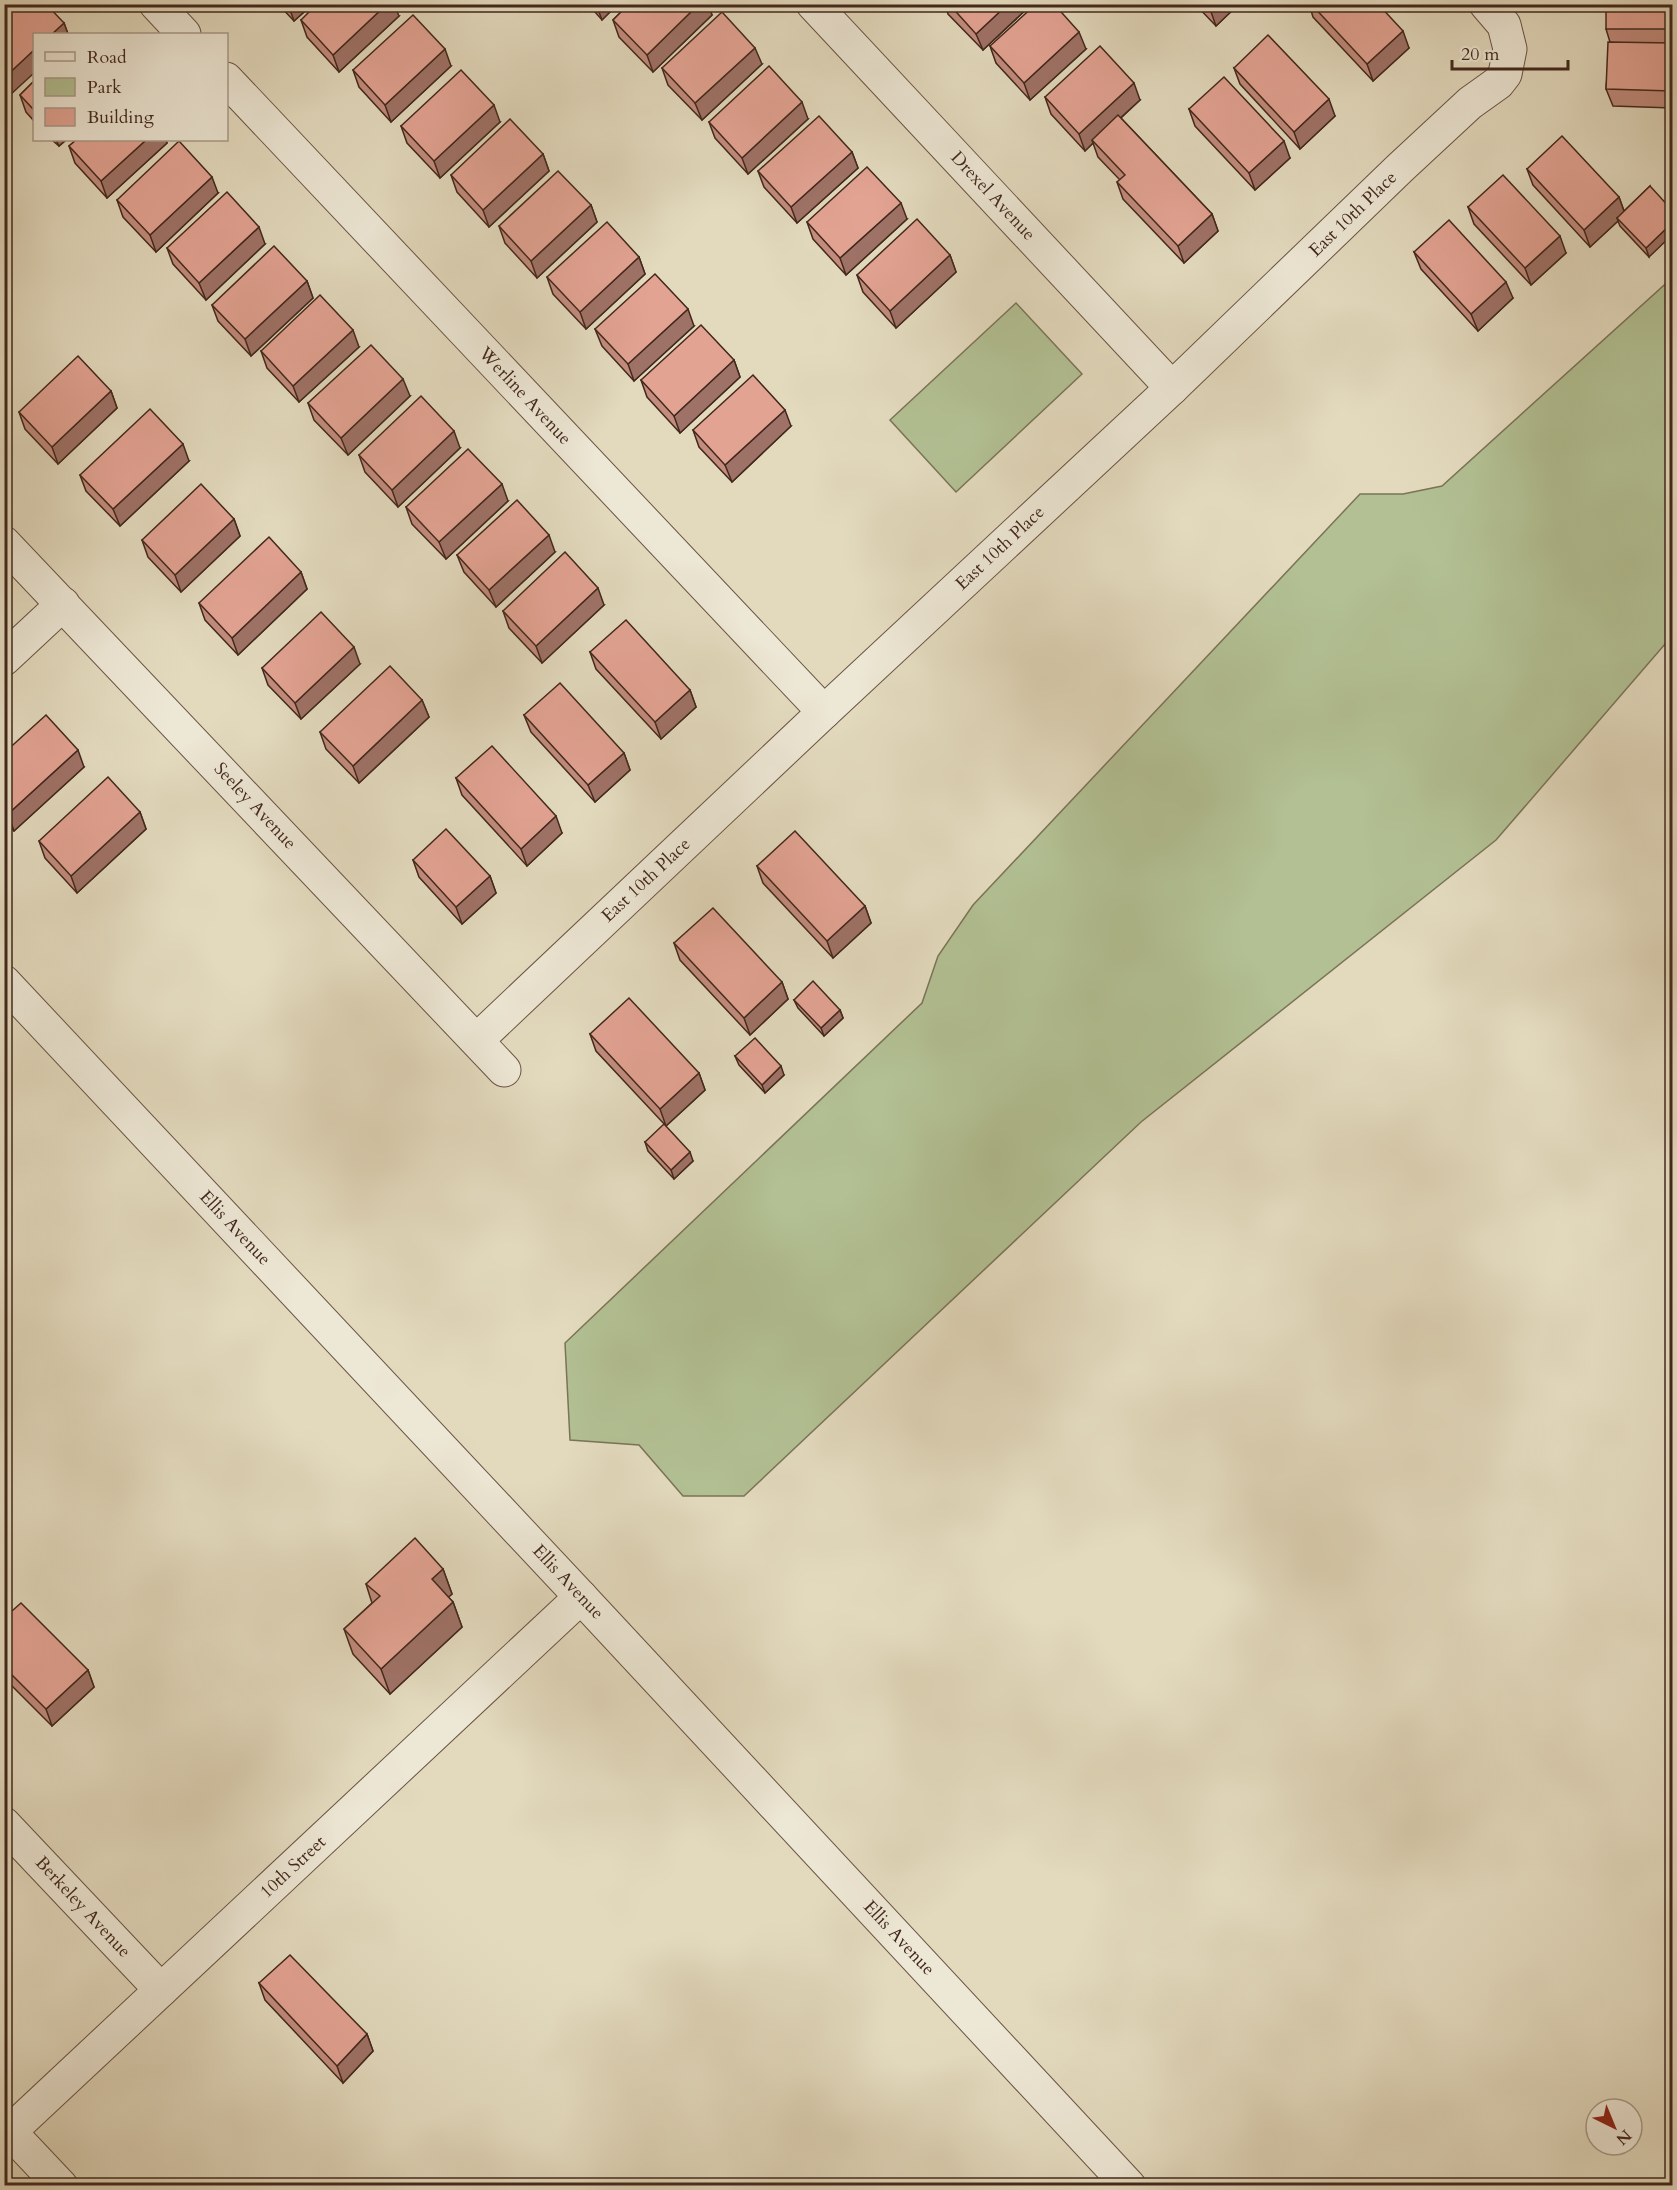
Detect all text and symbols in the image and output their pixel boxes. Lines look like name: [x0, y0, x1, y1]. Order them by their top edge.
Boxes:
legend: [33, 33, 228, 141]
scale bar: [1452, 33, 1568, 71]
text: 20 m: [1461, 42, 1500, 67]
text: Road: [87, 45, 127, 70]
text: Park: [87, 75, 122, 100]
text: Building: [87, 105, 155, 130]
street label: Drexel Avenue: [945, 146, 1041, 246]
street label: East 10th Place: [1303, 166, 1403, 262]
street label: Werline Avenue: [472, 341, 577, 451]
street label: East 10th Place: [950, 500, 1050, 596]
street label: Seeley Avenue: [208, 757, 302, 855]
street label: East 10th Place: [596, 832, 696, 928]
street label: Ellis Avenue: [194, 1185, 276, 1271]
street label: Ellis Avenue: [527, 1539, 609, 1625]
street label: 10th Street: [254, 1830, 332, 1904]
street label: Berkeley Avenue: [29, 1851, 137, 1963]
street label: Ellis Avenue: [858, 1895, 940, 1981]
north arrow: [1584, 2097, 1644, 2157]
text: N: [1611, 2124, 1636, 2150]

